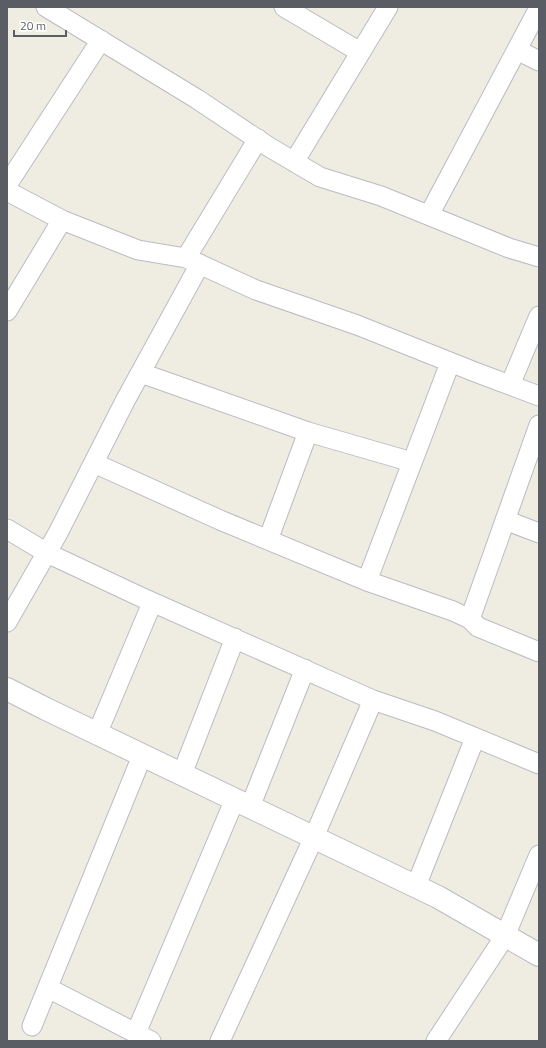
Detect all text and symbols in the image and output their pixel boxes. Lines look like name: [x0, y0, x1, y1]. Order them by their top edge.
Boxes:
scale bar: [14, 12, 66, 38]
text: 20 m: [20, 16, 46, 35]

